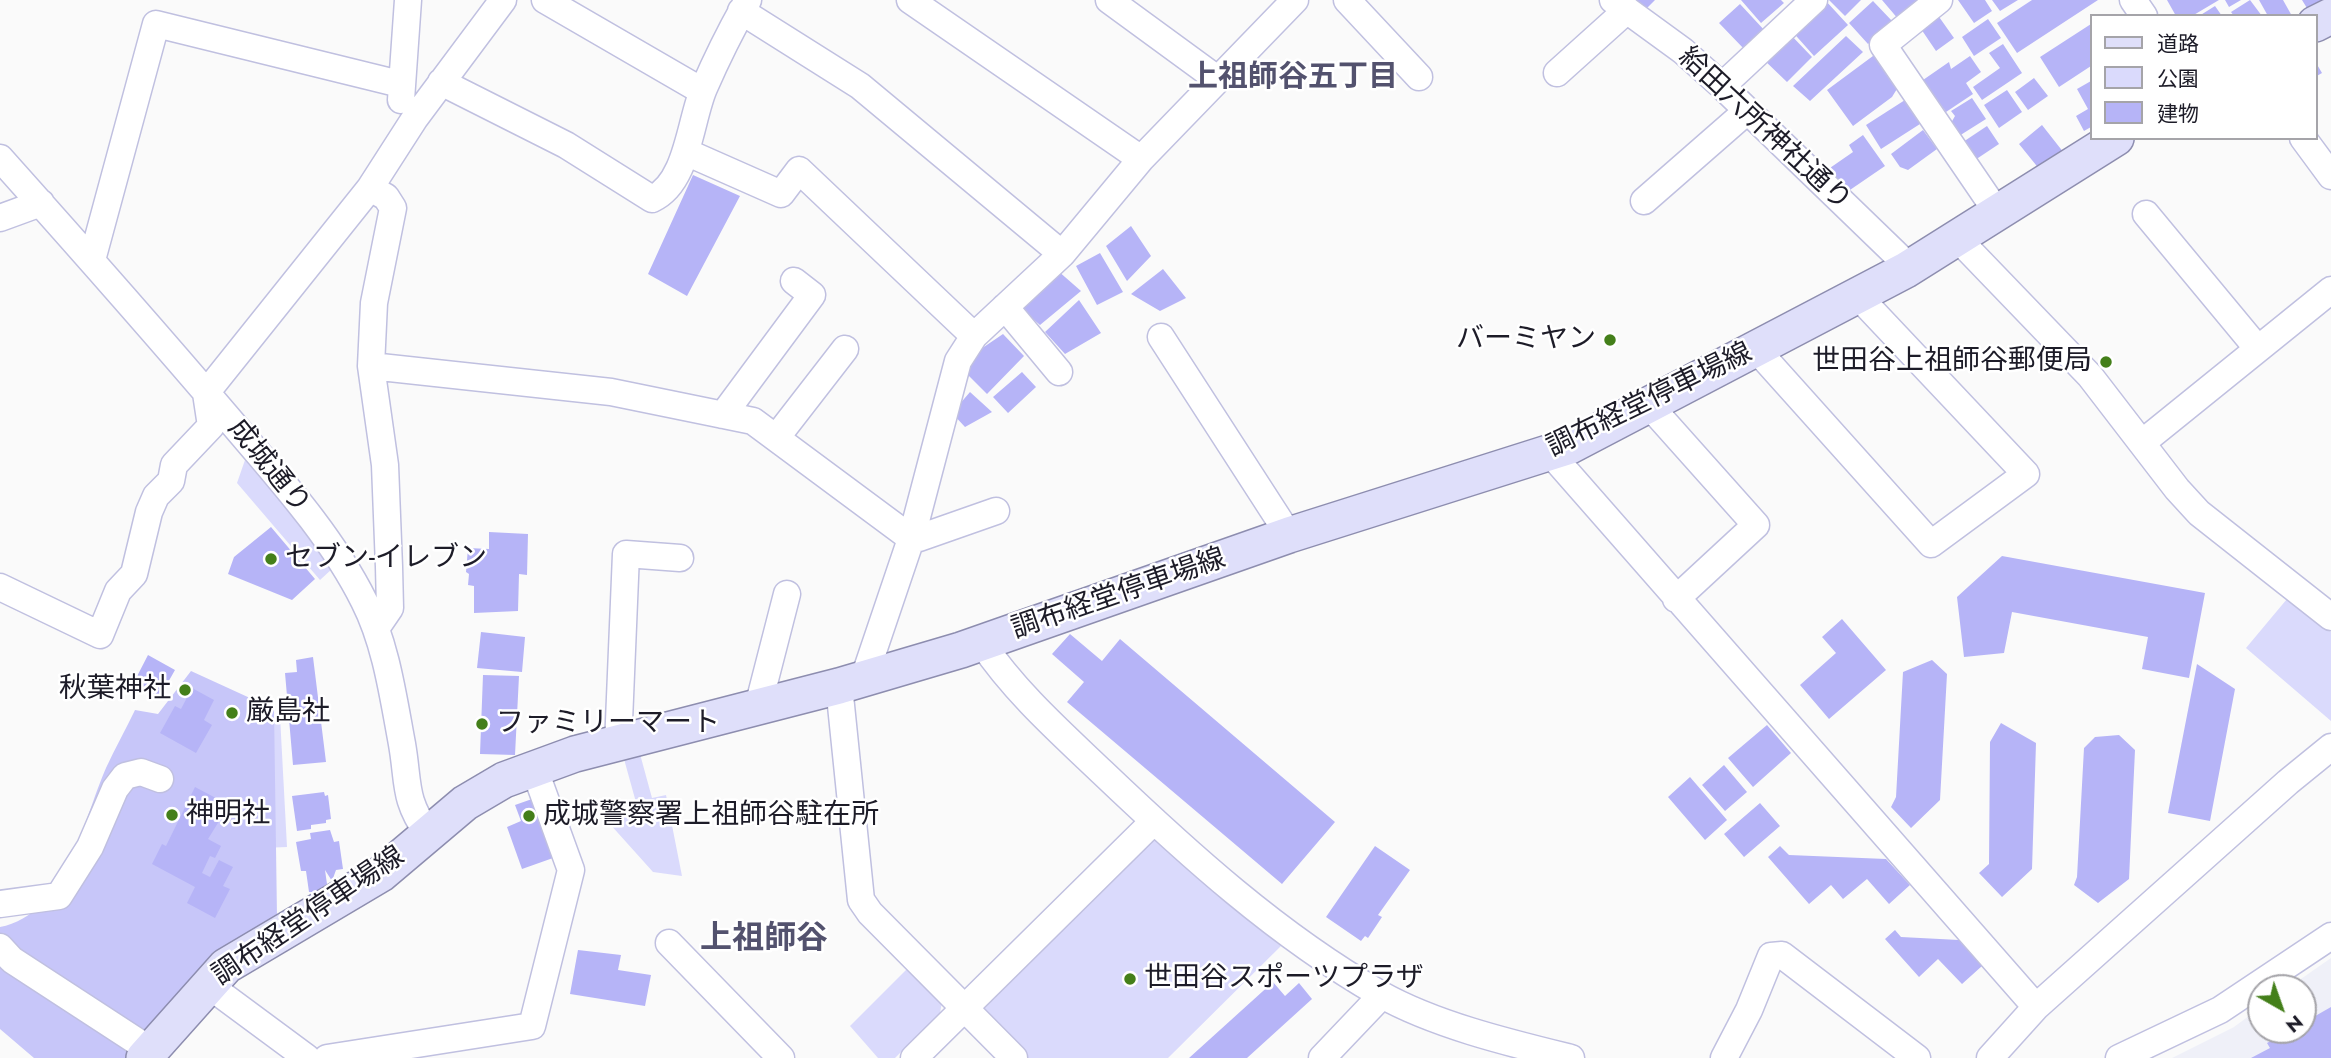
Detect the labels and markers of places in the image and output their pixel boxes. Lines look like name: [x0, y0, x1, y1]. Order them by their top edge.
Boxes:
place label: バーミヤン: [1456, 323, 1596, 357]
marker: バーミヤン: [1602, 332, 1618, 348]
place label: 世田谷上祖師谷郵便局: [1812, 345, 2092, 379]
marker: 世田谷上祖師谷郵便局: [2098, 354, 2114, 370]
place label: セブン-イレブン: [285, 542, 487, 576]
marker: セブン-イレブン: [263, 551, 279, 567]
place label: 秋葉神社: [59, 673, 171, 707]
marker: 秋葉神社: [177, 682, 193, 698]
place label: 厳島社: [246, 696, 330, 730]
marker: 厳島社: [224, 705, 240, 721]
place label: ファミリーマート: [496, 707, 720, 741]
marker: ファミリーマート: [474, 716, 490, 732]
place label: 神明社: [186, 798, 270, 832]
place label: 成城警察署上祖師谷駐在所: [543, 799, 879, 833]
marker: 神明社: [164, 807, 180, 823]
marker: 成城警察署上祖師谷駐在所: [521, 808, 537, 824]
place label: 世田谷スポーツプラザ: [1144, 962, 1424, 996]
marker: 世田谷スポーツプラザ: [1122, 971, 1138, 987]

